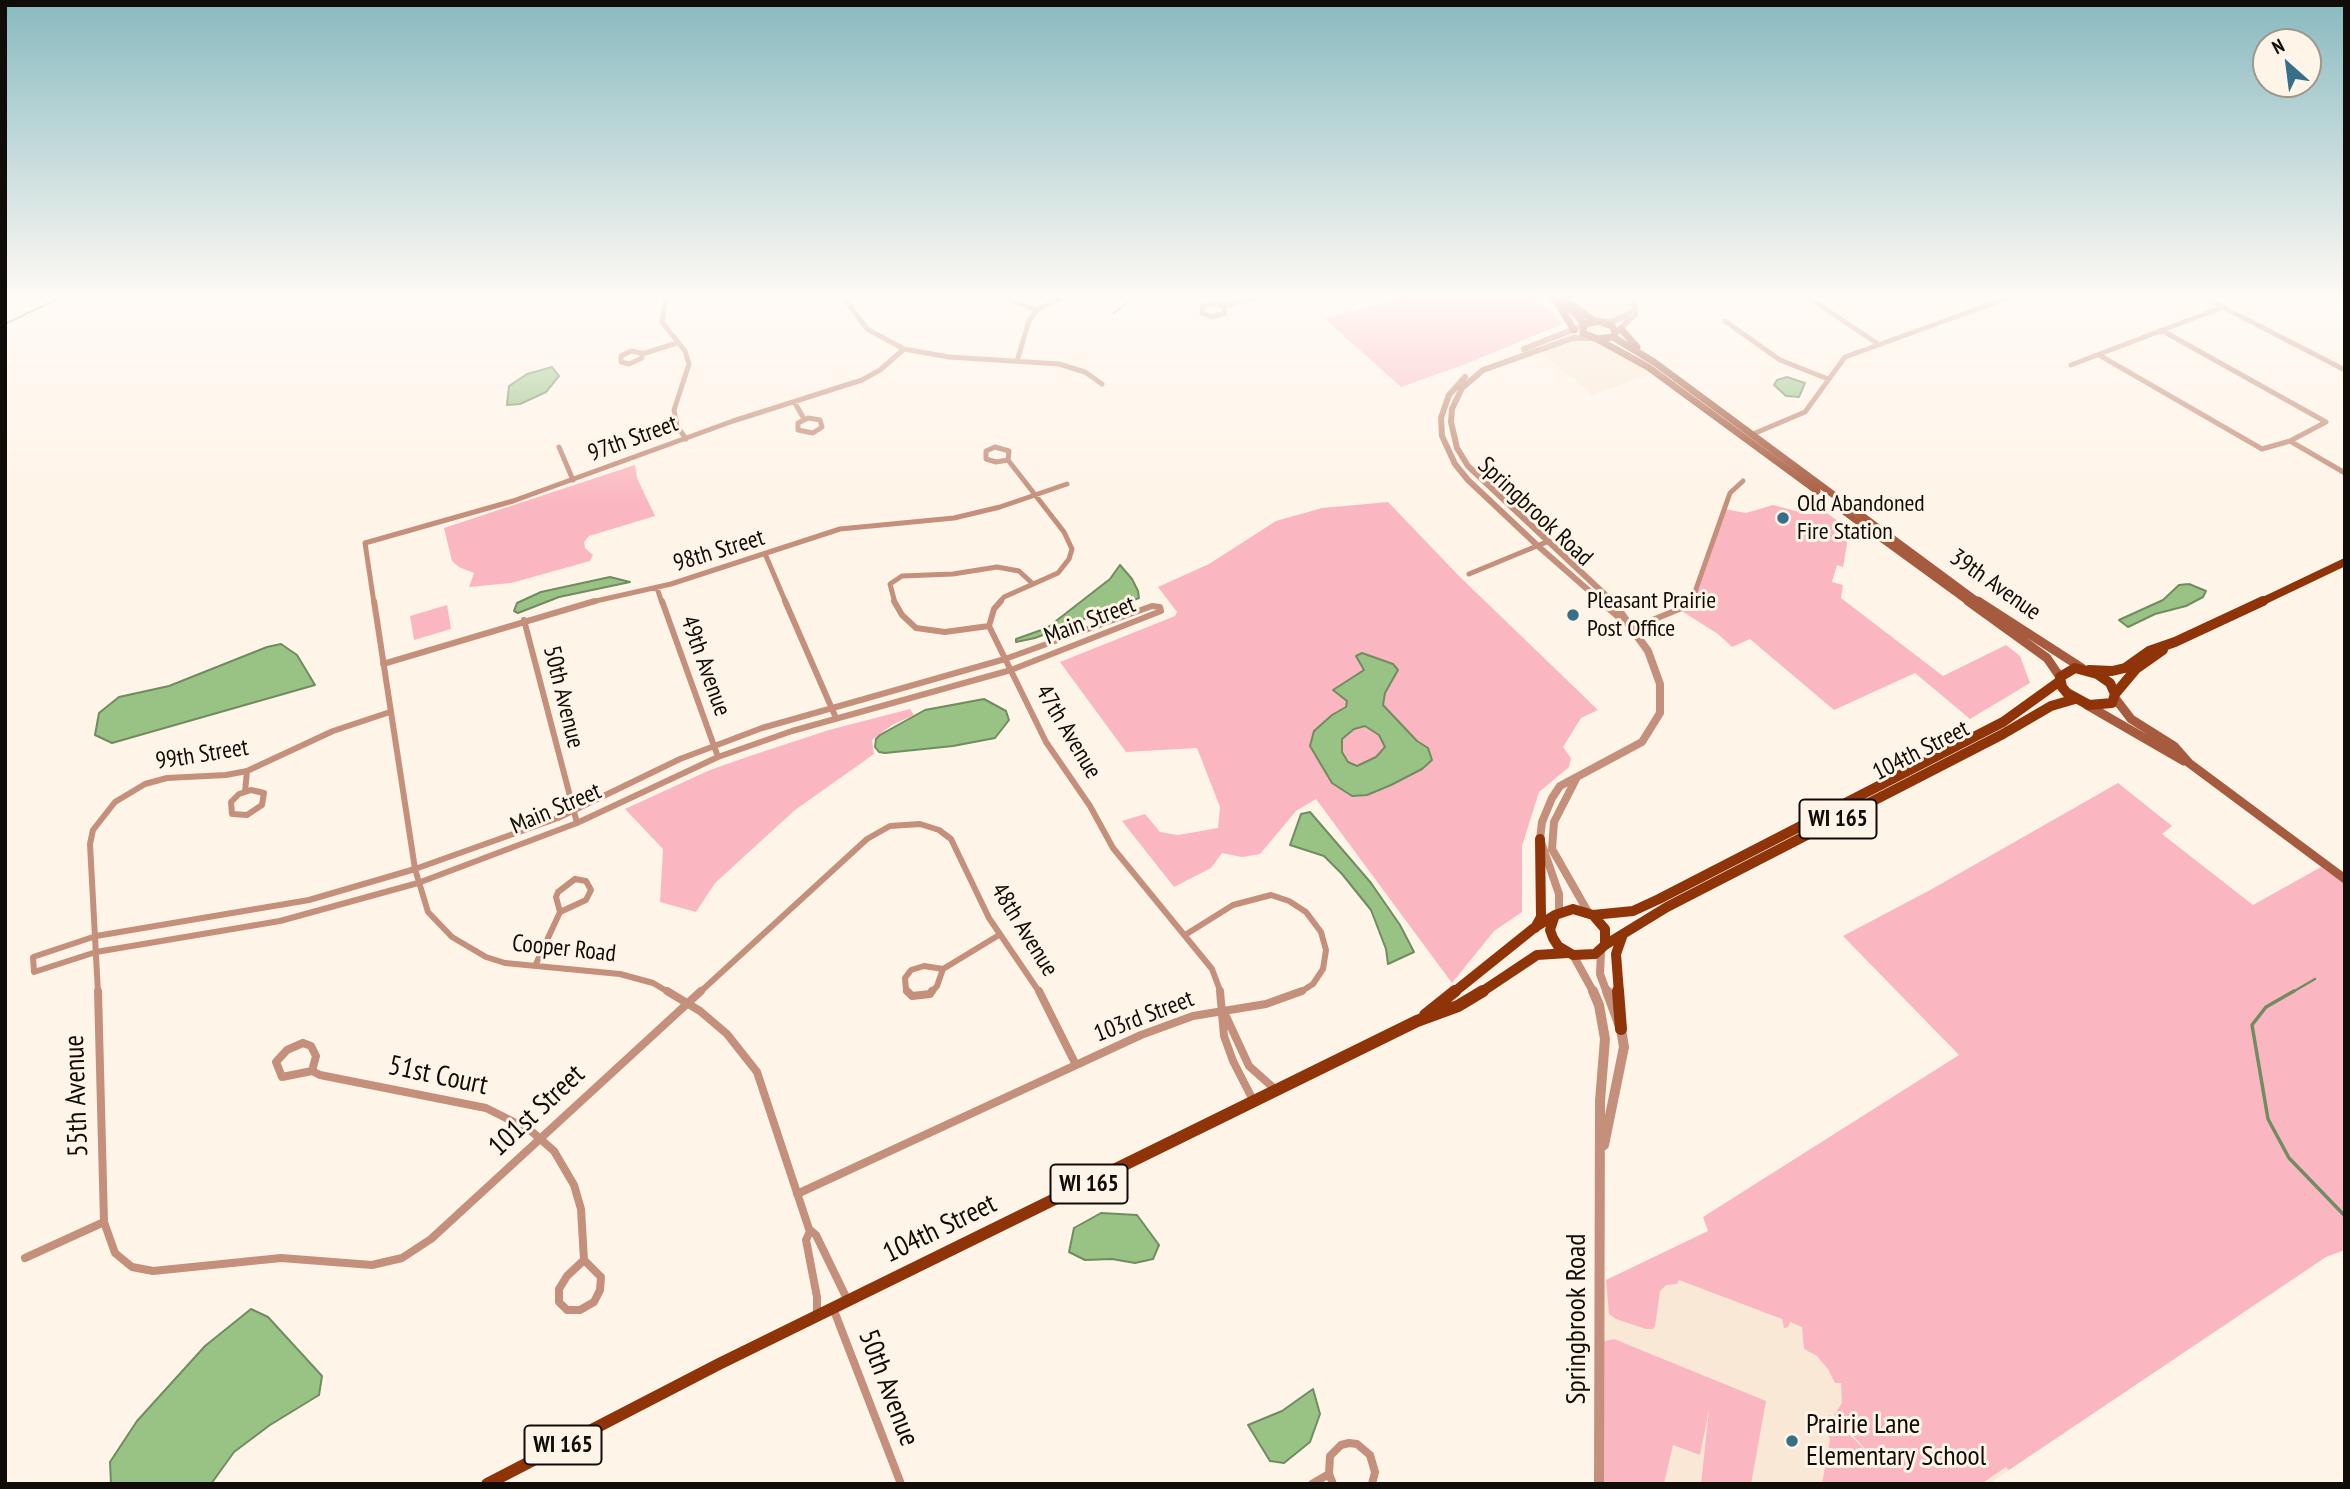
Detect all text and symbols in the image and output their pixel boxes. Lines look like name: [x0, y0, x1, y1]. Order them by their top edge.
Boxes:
north arrow: [2252, 28, 2322, 98]
text: N: [2268, 33, 2288, 59]
street label: 97th Street: [584, 410, 682, 468]
street label: Springbrook Road: [1472, 452, 1598, 572]
place label: Old Abandoned Fire Station: [1797, 490, 1925, 546]
marker: Old Abandoned Fire Station: [1775, 510, 1791, 526]
street label: 98th Street: [670, 524, 768, 578]
street label: 39th Avenue: [1944, 543, 2046, 627]
place label: Pleasant Prairie Post Office: [1587, 587, 1716, 643]
street label: Main Street: [1040, 590, 1140, 652]
marker: Pleasant Prairie Post Office: [1565, 607, 1581, 623]
street label: 49th Avenue: [674, 612, 736, 720]
street label: 50th Avenue: [536, 643, 590, 751]
street label: 47th Avenue: [1029, 680, 1107, 784]
street label: 104th Street: [1868, 714, 1974, 788]
street label: 99th Street: [154, 733, 250, 777]
street label: Main Street: [506, 777, 606, 841]
road number: WI 165: [1800, 800, 1876, 838]
street label: 48th Avenue: [984, 878, 1064, 982]
street label: Cooper Road: [511, 929, 617, 969]
street label: 103rd Street: [1090, 985, 1198, 1049]
street label: 55th Avenue: [58, 1034, 96, 1158]
street label: 51st Court: [385, 1049, 491, 1103]
street label: 101st Street: [482, 1058, 592, 1164]
road number: WI 165: [1050, 1164, 1128, 1204]
street label: 104th Street: [878, 1187, 1002, 1271]
street label: Springbrook Road: [1560, 1234, 1594, 1404]
street label: 50th Avenue: [850, 1325, 926, 1451]
place label: Prairie Lane Elementary School: [1806, 1408, 1986, 1474]
road number: WI 165: [524, 1426, 602, 1464]
marker: Prairie Lane Elementary School: [1784, 1433, 1800, 1449]

